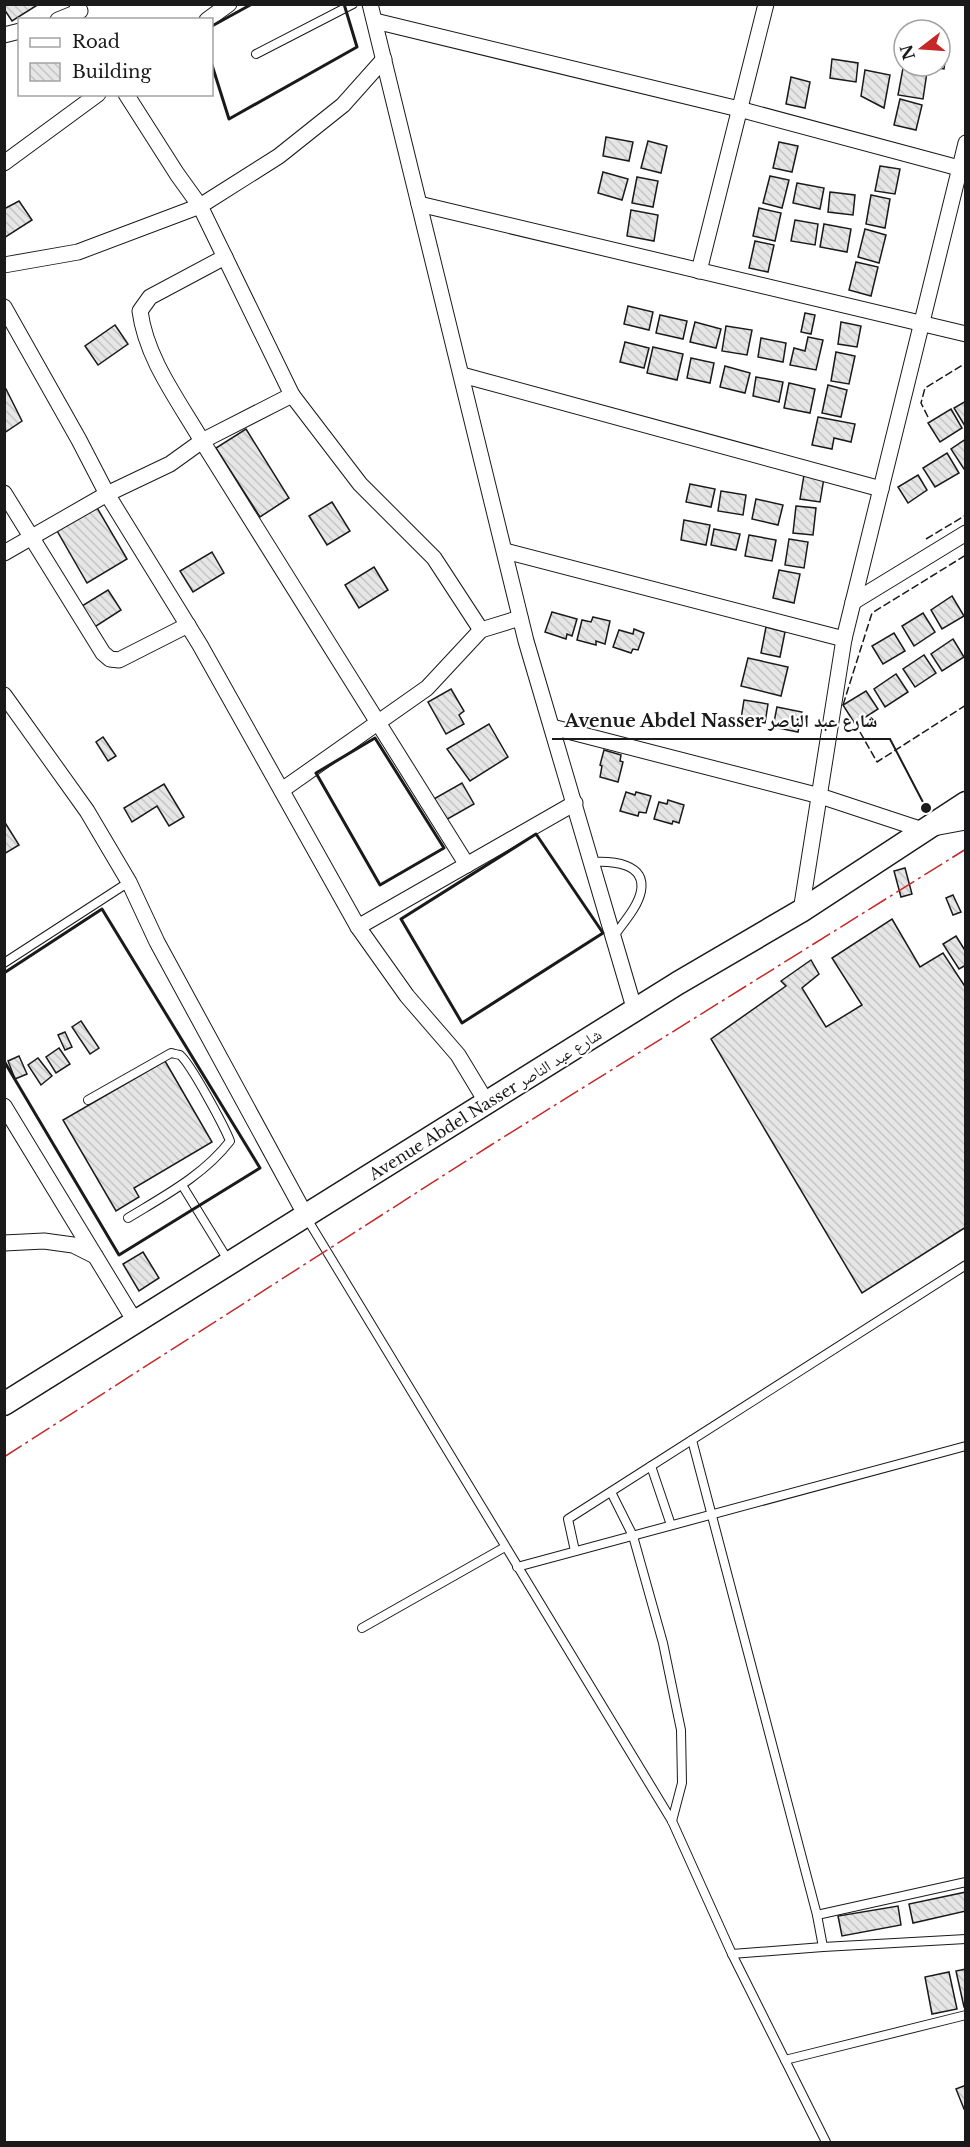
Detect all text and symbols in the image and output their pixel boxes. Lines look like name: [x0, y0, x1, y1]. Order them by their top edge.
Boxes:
legend: [18, 18, 213, 96]
north arrow: [892, 18, 952, 78]
text: Road: [72, 31, 120, 53]
text: N: [896, 42, 919, 63]
text: Building: [72, 61, 151, 83]
callout: Avenue Abdel Nasser شارع عبد الناصر: [552, 703, 890, 739]
text: Avenue Abdel Nasser شارع عبد الناصر: [564, 710, 877, 732]
street label: Avenue Abdel Nasser شارع عبد الناصر: [364, 1024, 606, 1186]

